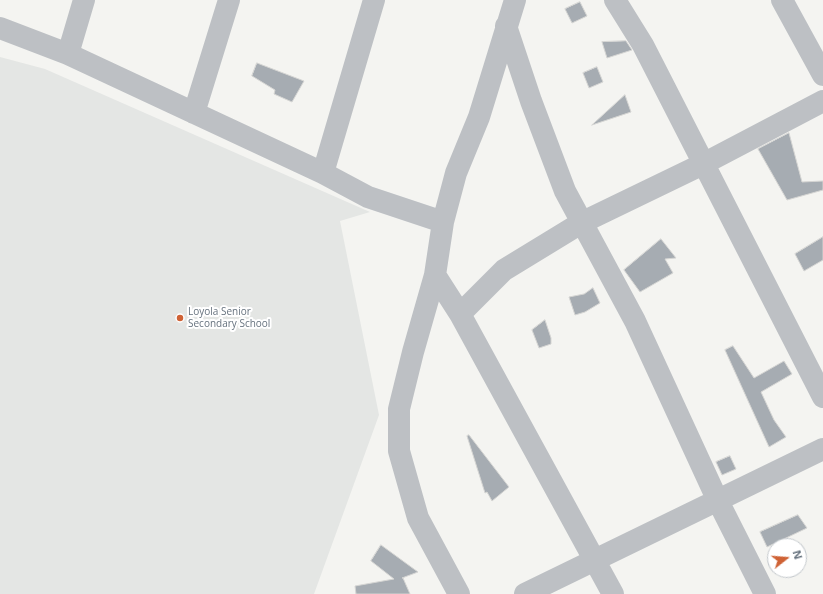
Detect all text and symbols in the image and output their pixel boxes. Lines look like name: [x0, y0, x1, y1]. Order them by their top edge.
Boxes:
place label: Loyola Senior Secondary School: [188, 306, 270, 330]
marker: Loyola Senior Secondary School: [175, 313, 185, 323]
north arrow: [767, 538, 807, 578]
text: N: [790, 548, 806, 561]

